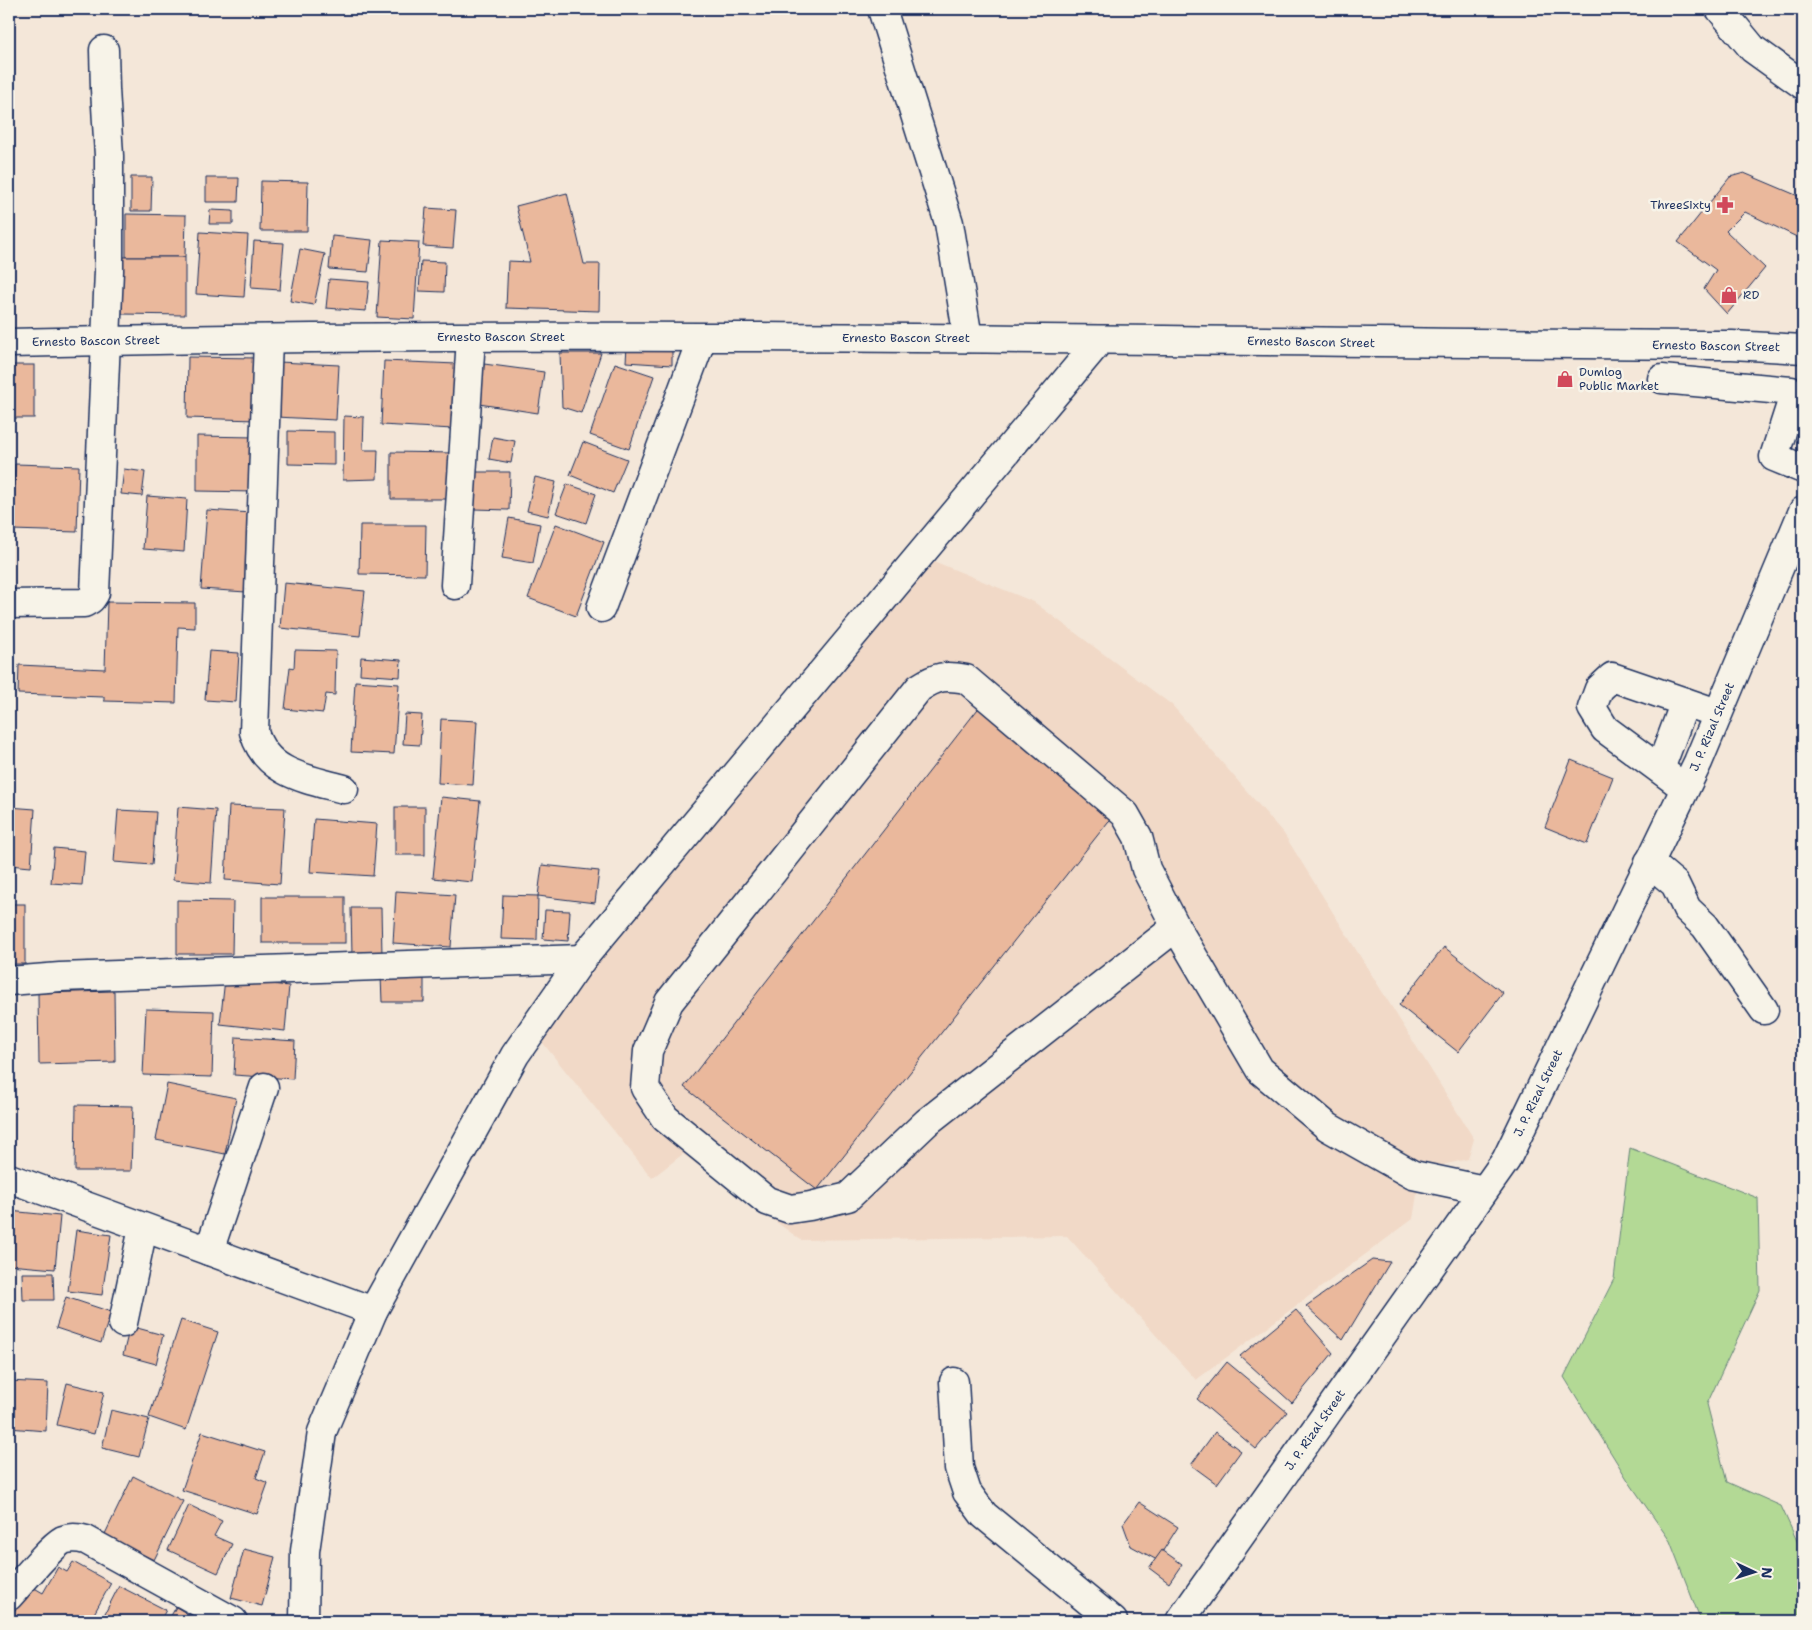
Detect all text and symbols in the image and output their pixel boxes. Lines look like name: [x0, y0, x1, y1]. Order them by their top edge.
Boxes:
pharmacy icon: ThreeSixty: [1715, 195, 1735, 215]
place label: ThreeSixty: [1650, 197, 1711, 213]
shop icon: RD: [1719, 285, 1739, 305]
place label: RD: [1743, 287, 1759, 303]
street label: Ernesto Bascon Street: [437, 329, 565, 345]
street label: Ernesto Bascon Street: [842, 330, 970, 346]
street label: Ernesto Bascon Street: [32, 332, 160, 350]
street label: Ernesto Bascon Street: [1247, 333, 1375, 351]
street label: Ernesto Bascon Street: [1652, 337, 1780, 355]
place label: Dumlog Public Market: [1579, 364, 1659, 394]
shop icon: Dumlog Public Market: [1555, 369, 1575, 389]
street label: J. P. Rizal Street: [1686, 680, 1738, 774]
street label: J. P. Rizal Street: [1510, 1047, 1566, 1139]
street label: J. P. Rizal Street: [1281, 1386, 1349, 1474]
north arrow: [1730, 1548, 1780, 1598]
text: N: [1758, 1567, 1776, 1579]

